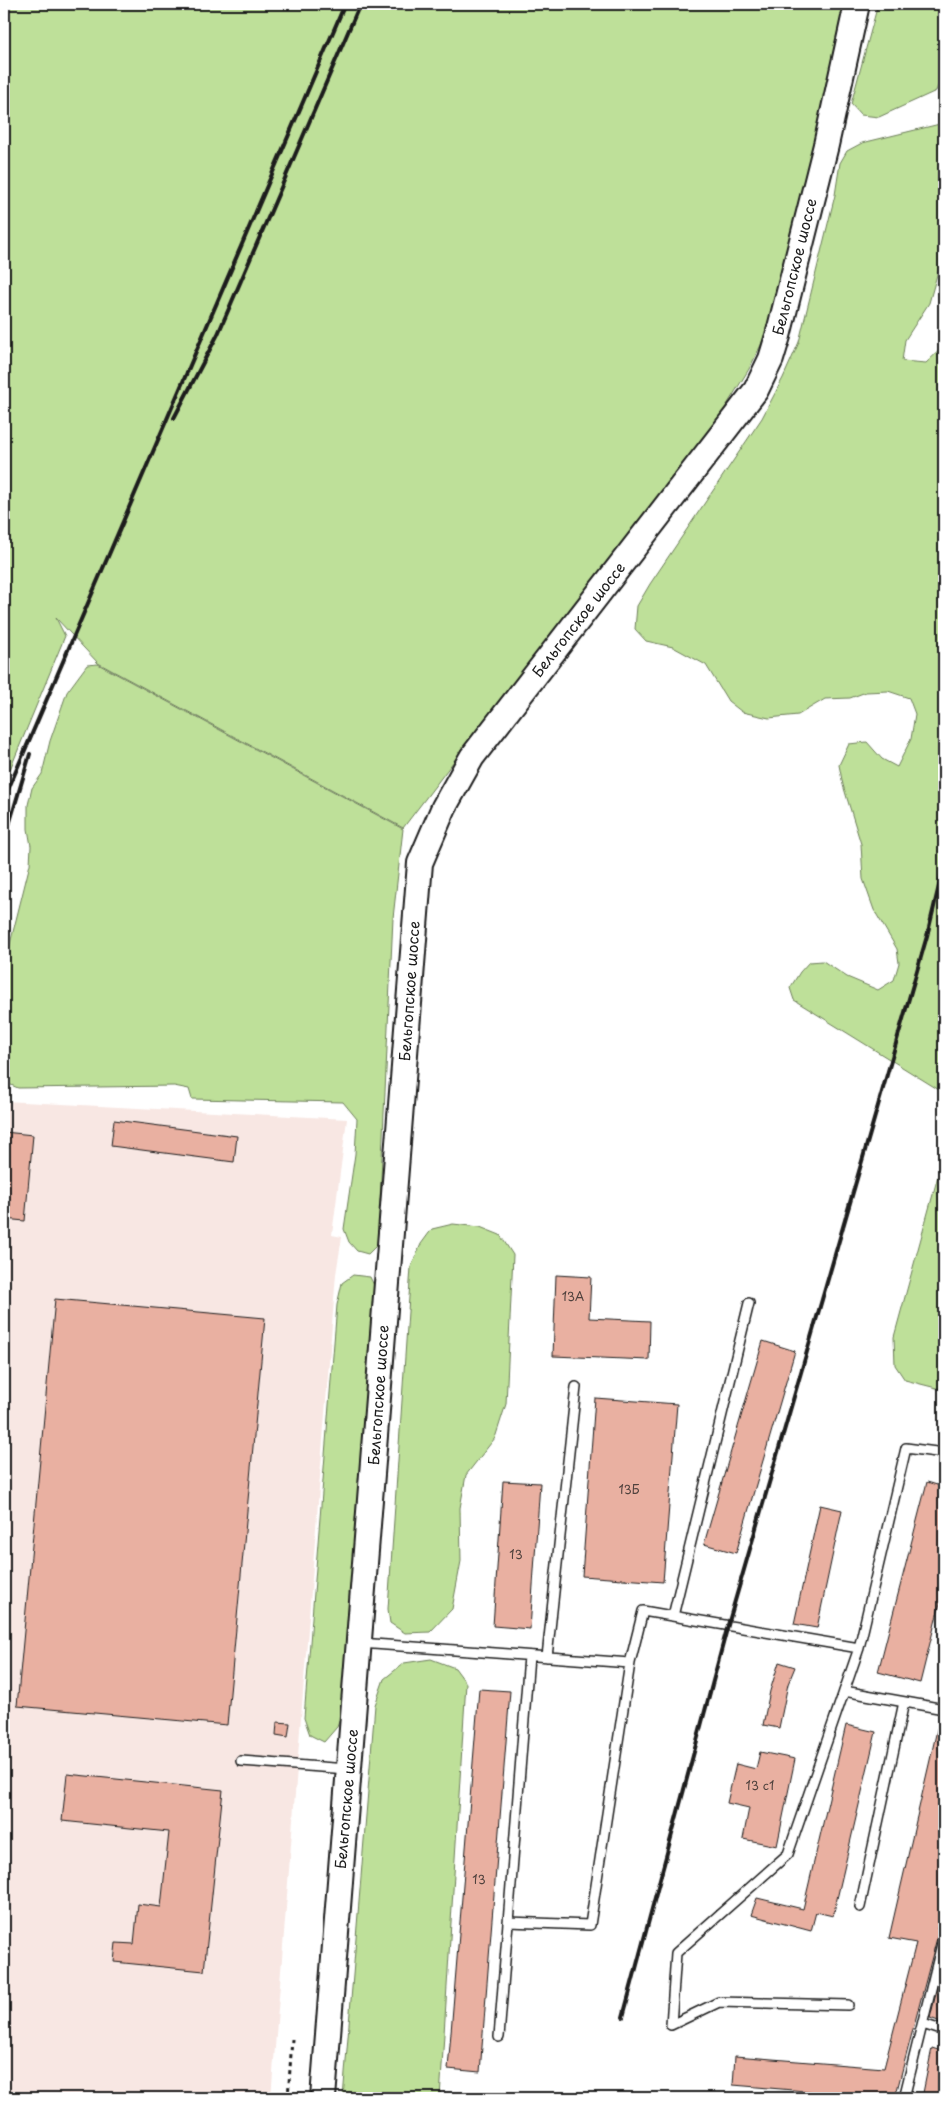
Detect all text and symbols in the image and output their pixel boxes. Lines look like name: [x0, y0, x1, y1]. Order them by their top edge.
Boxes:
street label: Бельгопское шоссе: [765, 196, 822, 338]
street label: Бельгопское шоссе: [526, 557, 630, 681]
street label: Бельгопское шоссе: [392, 920, 425, 1062]
house number: 13А: [562, 1287, 584, 1305]
street label: Бельгопское шоссе: [361, 1324, 394, 1466]
house number: 13Б: [618, 1480, 640, 1498]
house number: 13: [509, 1545, 523, 1563]
street label: Бельгопское шоссе: [328, 1728, 363, 1870]
house number: 13 с1: [746, 1776, 774, 1794]
house number: 13: [472, 1870, 486, 1888]

